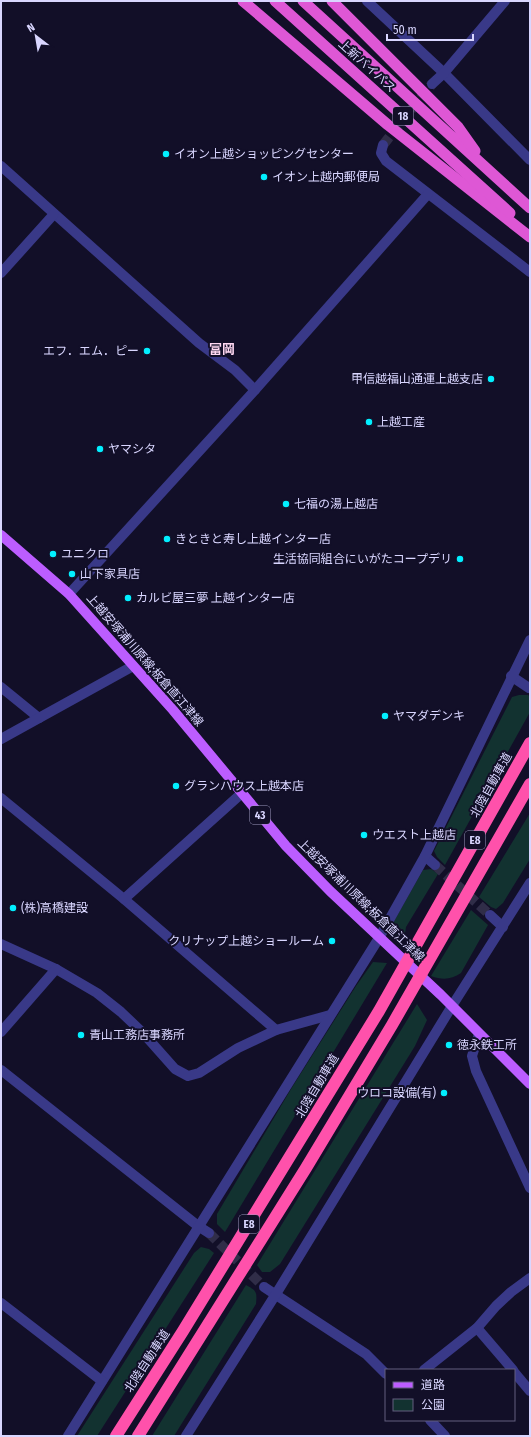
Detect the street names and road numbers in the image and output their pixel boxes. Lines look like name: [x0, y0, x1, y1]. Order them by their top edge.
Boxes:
street label: 上新バイパス: [336, 37, 398, 95]
road number: 18: [393, 107, 413, 125]
street label: 上越安塚浦川原線;板倉直江津線: [84, 591, 206, 729]
street label: 北陸自動車道: [467, 750, 515, 820]
road number: 43: [250, 806, 270, 824]
road number: E8: [465, 831, 485, 849]
street label: 上越安塚浦川原線;板倉直江津線: [295, 836, 427, 964]
street label: 北陸自動車道: [292, 1052, 342, 1120]
road number: E8: [239, 1215, 259, 1233]
street label: 北陸自動車道: [122, 1327, 172, 1395]

